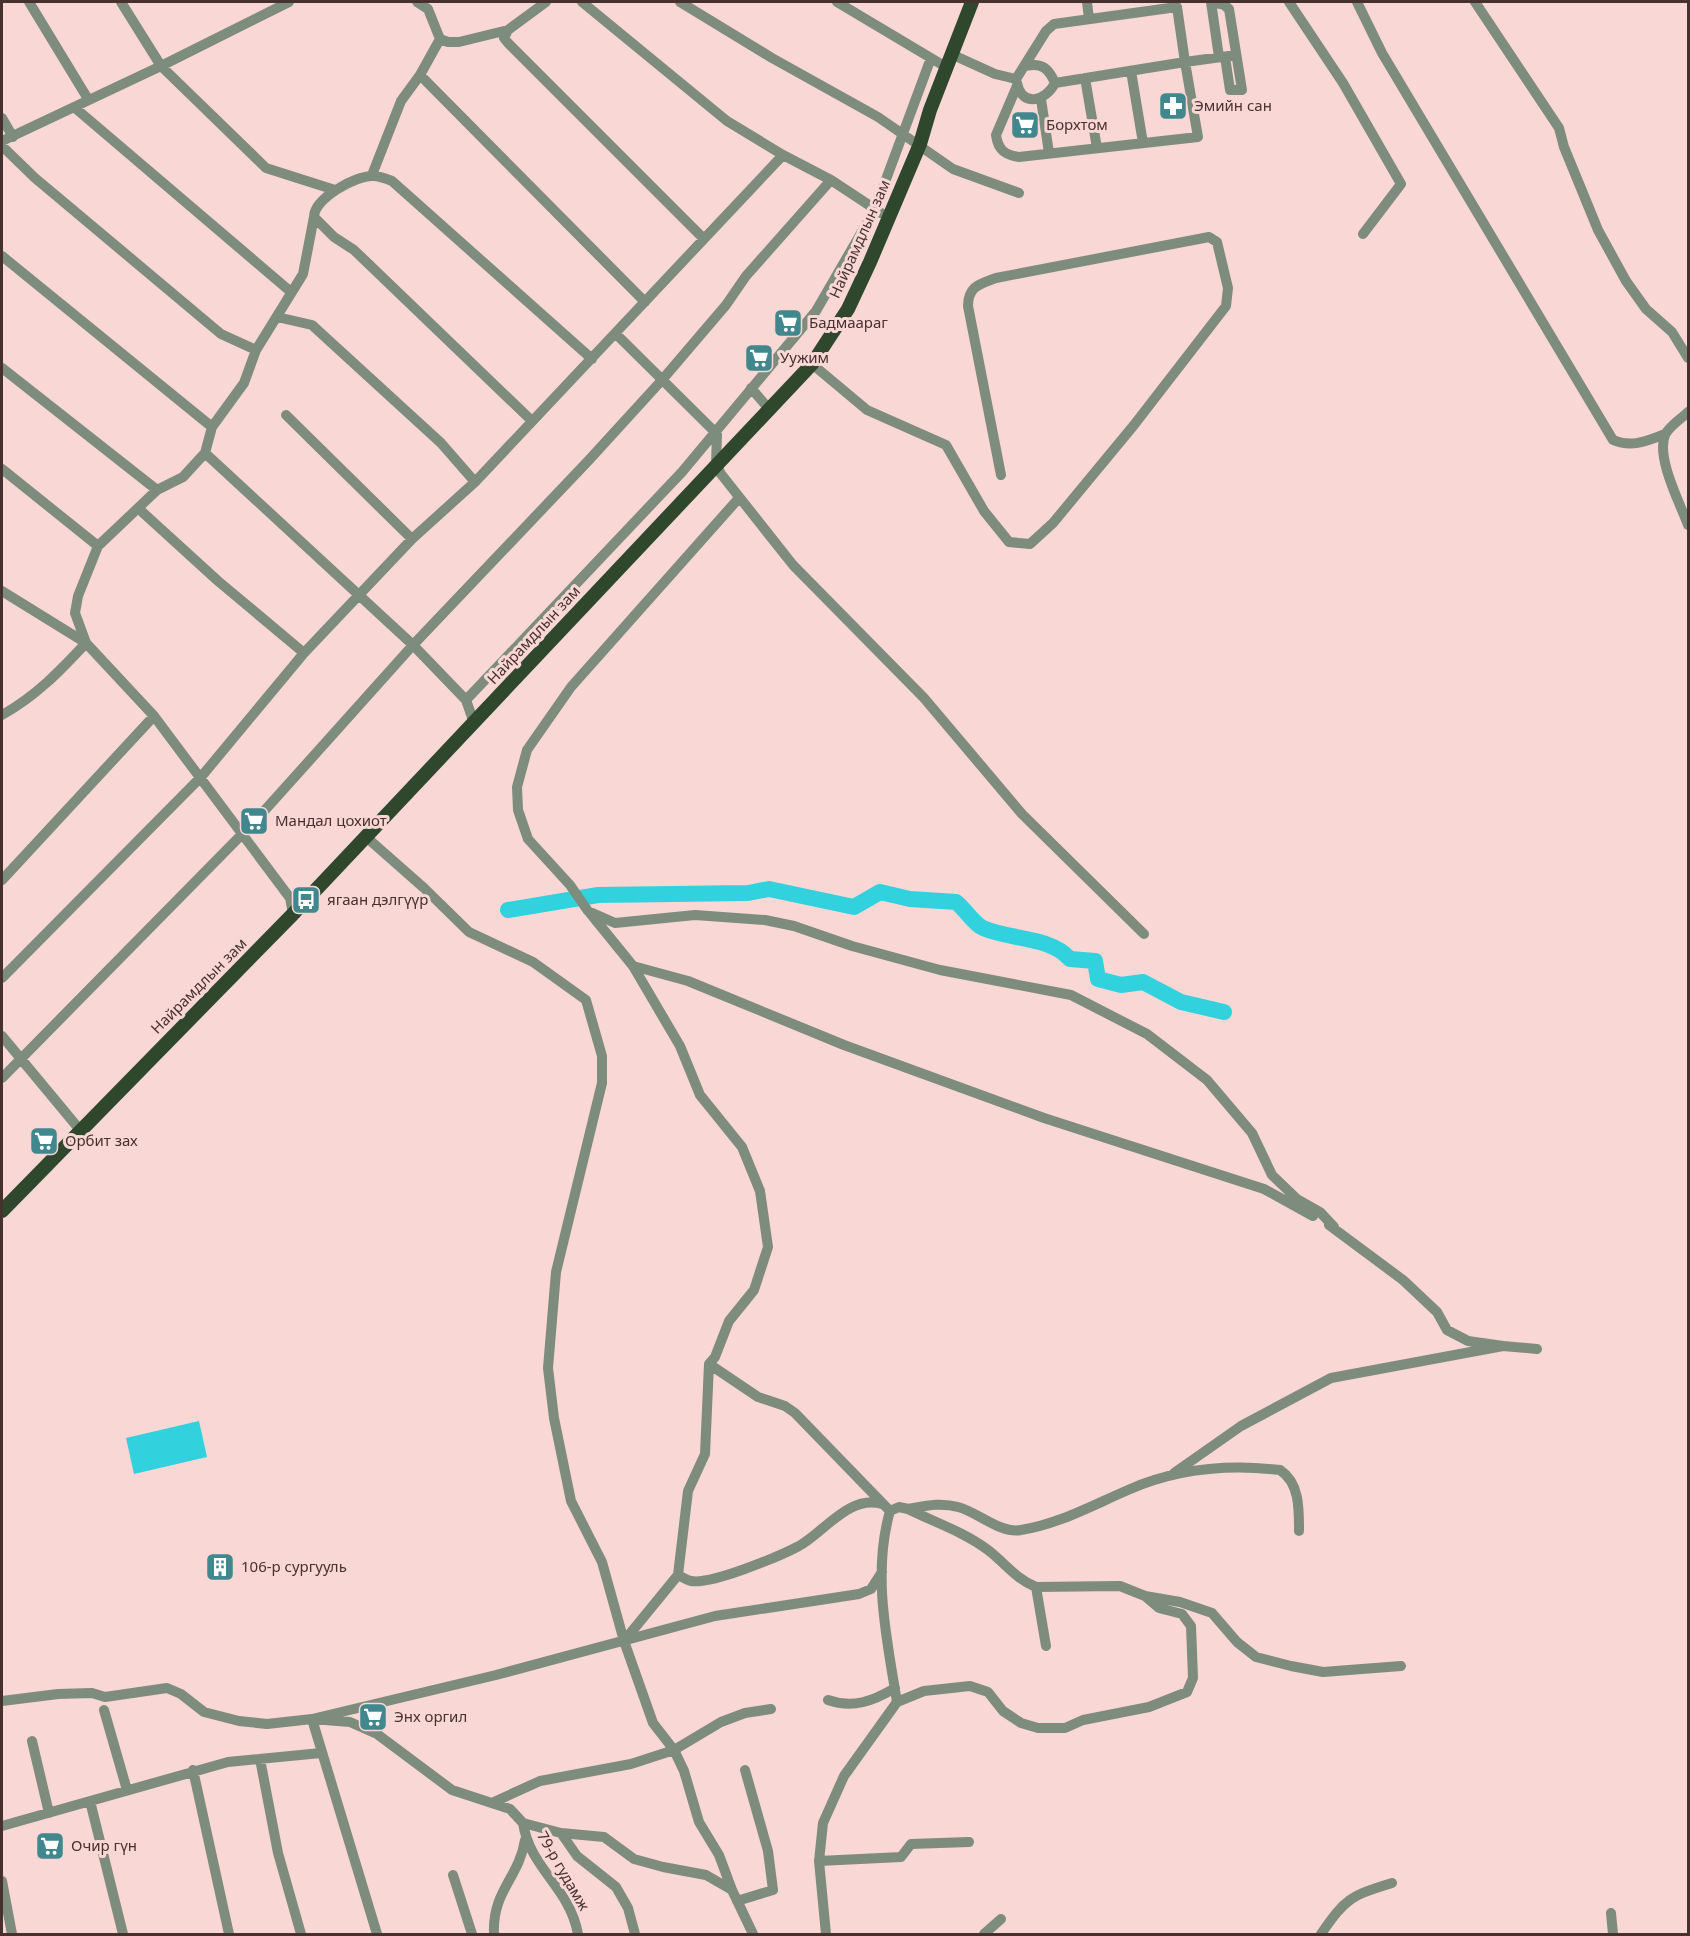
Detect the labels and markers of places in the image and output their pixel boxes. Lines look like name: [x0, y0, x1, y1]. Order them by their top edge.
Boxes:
pharmacy icon: Эмийн сан: [1157, 90, 1189, 122]
place label: Эмийн сан: [1194, 95, 1272, 115]
supermarket icon: Борхтом: [1009, 109, 1041, 141]
place label: Борхтом: [1046, 114, 1108, 134]
supermarket icon: Бадмаараг: [772, 307, 804, 339]
place label: Бадмаараг: [809, 312, 888, 332]
supermarket icon: Уужим: [743, 342, 775, 374]
place label: Уужим: [780, 347, 829, 367]
supermarket icon: Мандал цохиот: [238, 805, 270, 837]
place label: Мандал цохиот: [275, 810, 387, 830]
bus stop icon: ягаан дэлгүүр: [290, 884, 322, 916]
place label: ягаан дэлгүүр: [327, 889, 428, 909]
supermarket icon: Орбит зах: [28, 1125, 60, 1157]
place label: Орбит зах: [65, 1130, 138, 1150]
building icon: 106-р сургууль: [204, 1551, 236, 1583]
place label: 106-р сургууль: [241, 1556, 347, 1576]
supermarket icon: Энх оргил: [357, 1701, 389, 1733]
place label: Энх оргил: [394, 1706, 467, 1726]
supermarket icon: Очир гүн: [34, 1830, 66, 1862]
place label: Очир гүн: [71, 1835, 137, 1855]

